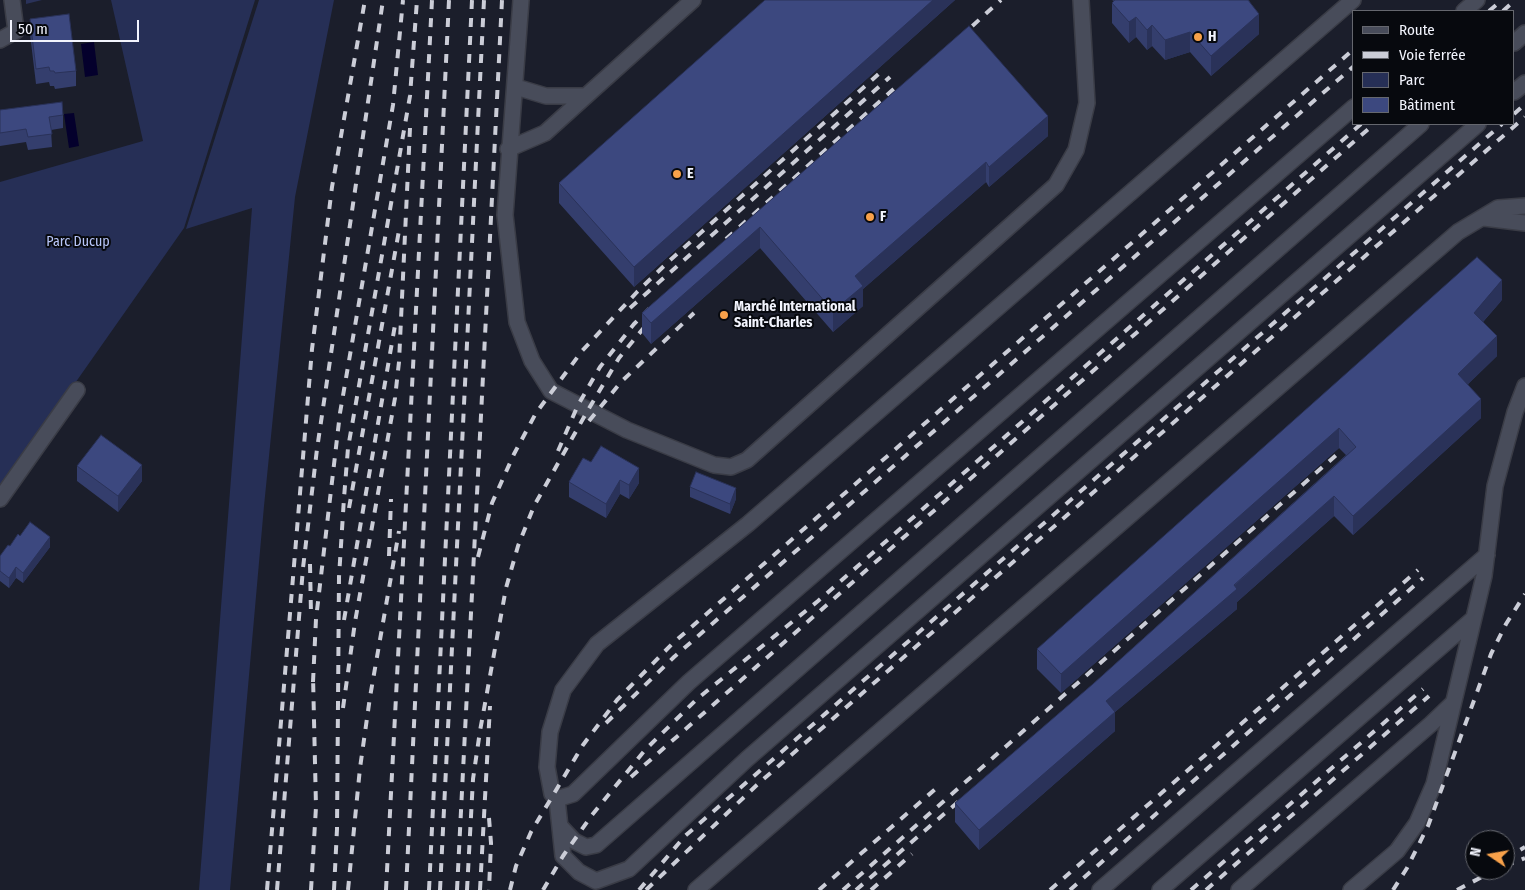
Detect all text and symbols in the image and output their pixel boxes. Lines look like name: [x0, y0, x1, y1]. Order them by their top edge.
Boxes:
scale bar: [12, 10, 141, 42]
legend: [1352, 10, 1515, 125]
text: 50 m: [18, 20, 48, 38]
text: Route: [1399, 21, 1435, 39]
place label: H: [1208, 29, 1216, 45]
marker: H: [1192, 31, 1204, 43]
text: Voie ferrée: [1399, 46, 1466, 64]
text: Parc: [1399, 71, 1425, 89]
text: Bâtiment: [1399, 96, 1455, 114]
place label: E: [687, 166, 694, 182]
marker: E: [671, 168, 683, 180]
place label: F: [880, 209, 886, 225]
marker: F: [864, 211, 876, 223]
park label: Parc Ducup: [46, 234, 110, 250]
place label: Marché International Saint-Charles: [734, 299, 856, 332]
marker: Marché International Saint-Charles: [718, 309, 730, 321]
north arrow: [1465, 830, 1515, 880]
text: N: [1467, 846, 1485, 858]

